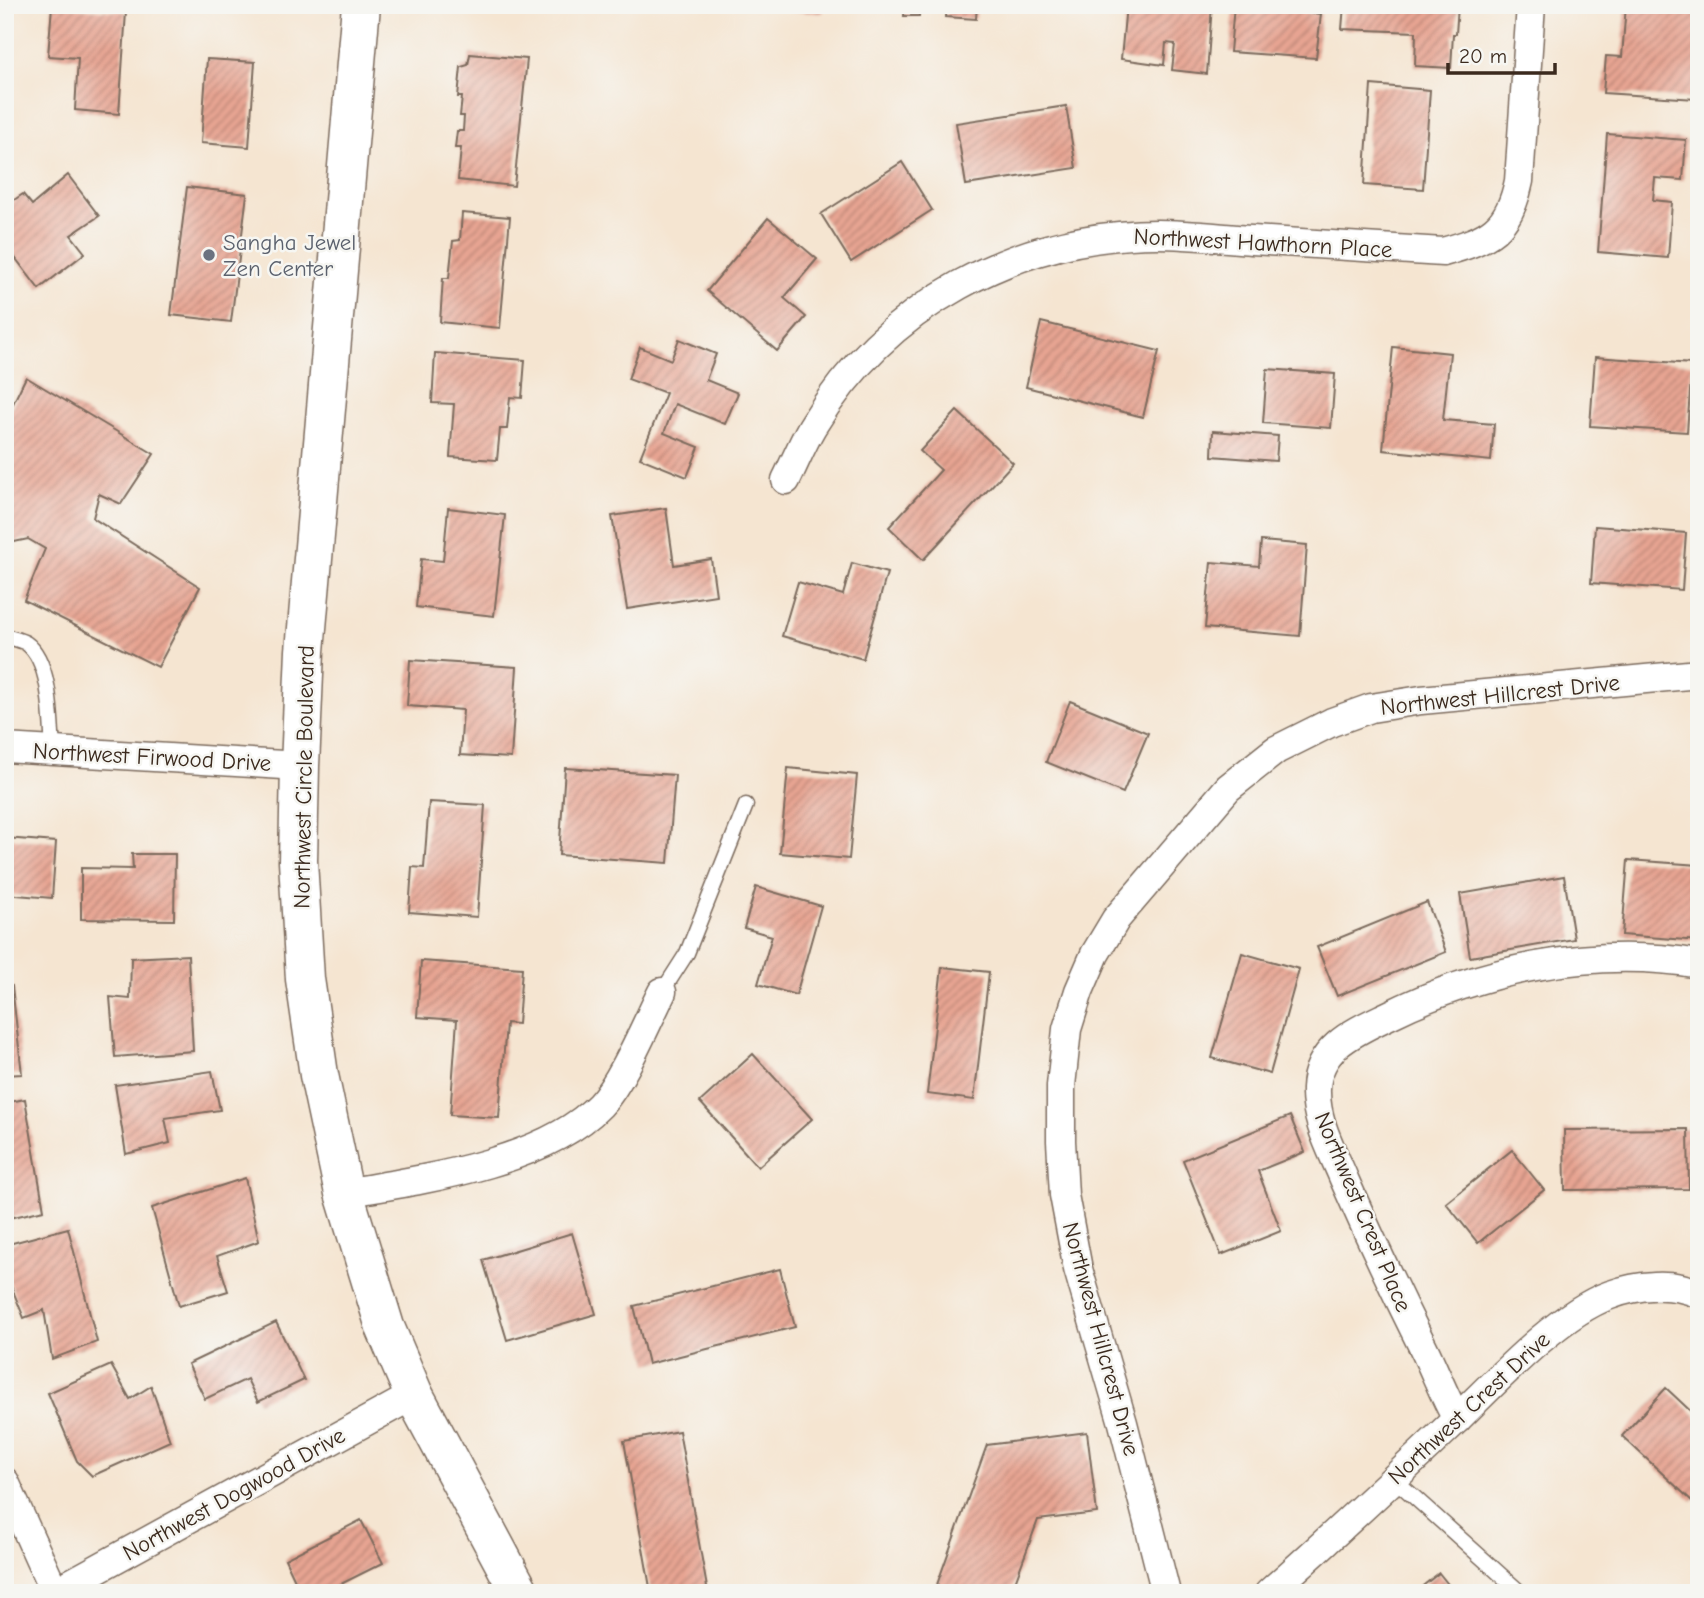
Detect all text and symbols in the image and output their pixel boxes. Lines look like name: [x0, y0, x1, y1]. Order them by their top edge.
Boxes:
scale bar: [1448, 32, 1555, 76]
text: 20 m: [1459, 44, 1507, 68]
street label: Northwest Hawthorn Place: [1133, 223, 1393, 263]
place label: Sangha Jewel Zen Center: [223, 229, 356, 282]
marker: Sangha Jewel Zen Center: [201, 247, 217, 263]
street label: Northwest Circle Boulevard: [288, 645, 320, 909]
street label: Northwest Hillcrest Drive: [1379, 669, 1621, 721]
street label: Northwest Firwood Drive: [32, 737, 272, 777]
street label: Northwest Crest Place: [1309, 1108, 1417, 1316]
street label: Northwest Hillcrest Drive: [1057, 1219, 1145, 1459]
street label: Northwest Crest Drive: [1382, 1326, 1556, 1490]
street label: Northwest Dogwood Drive: [118, 1422, 350, 1566]

